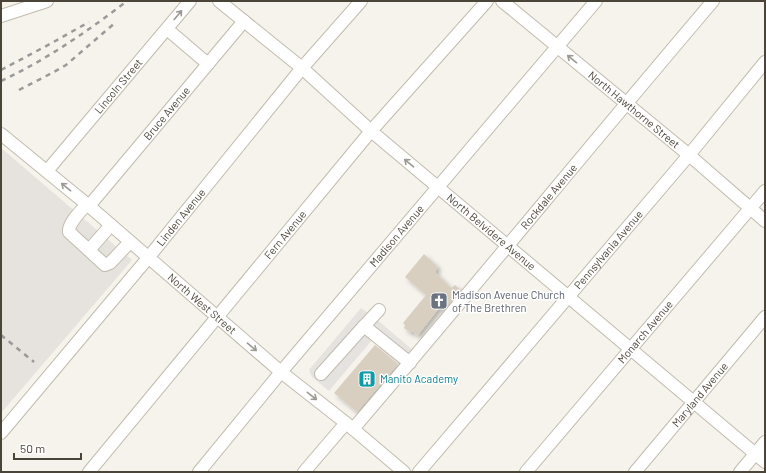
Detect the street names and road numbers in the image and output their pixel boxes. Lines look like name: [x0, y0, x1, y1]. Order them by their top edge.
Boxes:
street label: Lincoln Street: [91, 56, 145, 116]
street label: North Hawthorne Street: [586, 68, 683, 151]
street label: Bruce Avenue: [140, 84, 192, 142]
street label: Rockdale Avenue: [517, 161, 579, 231]
street label: Linden Avenue: [154, 186, 208, 248]
street label: North Belvidere Avenue: [444, 191, 539, 273]
street label: Madison Avenue: [366, 202, 426, 269]
street label: Fern Avenue: [261, 207, 309, 261]
street label: Pennsylvania Avenue: [571, 207, 645, 291]
street label: North West Street: [165, 270, 239, 336]
street label: Monarch Avenue: [615, 297, 675, 366]
street label: Maryland Avenue: [669, 359, 730, 429]

